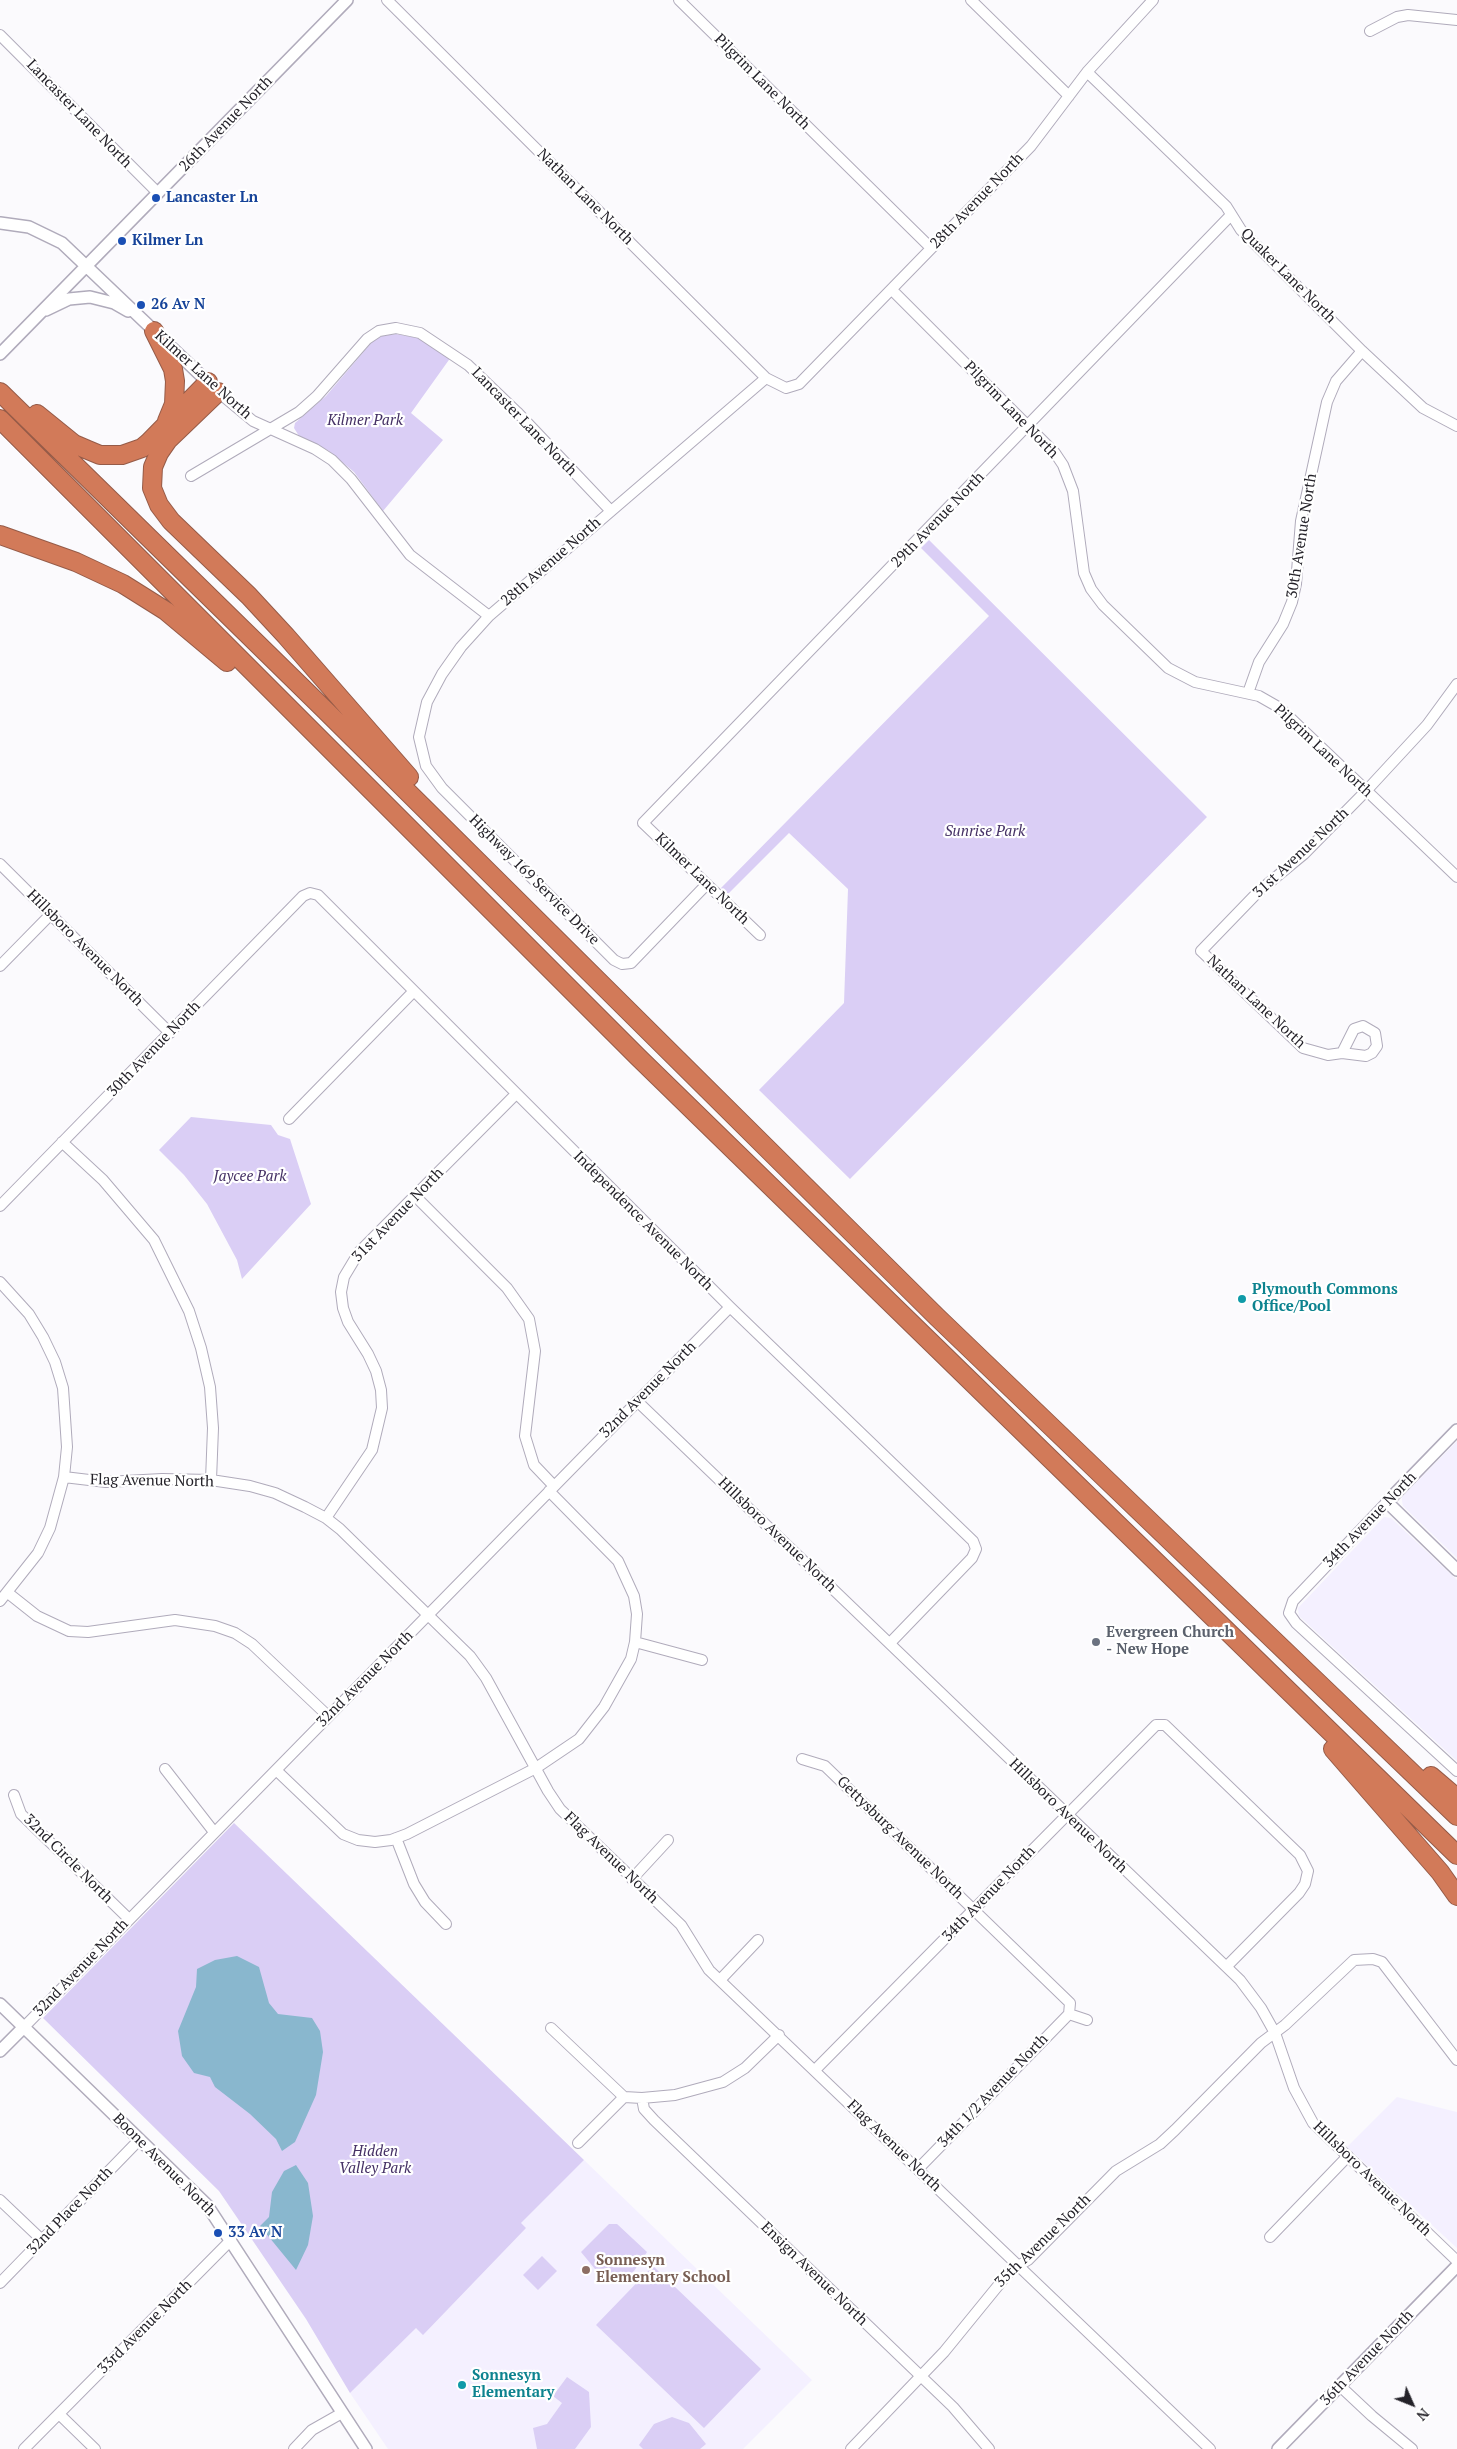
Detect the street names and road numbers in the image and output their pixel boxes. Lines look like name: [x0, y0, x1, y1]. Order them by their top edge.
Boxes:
street label: Pilgrim Lane North: [710, 30, 814, 134]
street label: Lancaster Lane North: [23, 56, 135, 172]
street label: 26th Avenue North: [176, 72, 276, 176]
street label: Nathan Lane North: [533, 145, 637, 249]
street label: 28th Avenue North: [927, 149, 1027, 253]
street label: Quaker Lane North: [1237, 225, 1339, 327]
street label: Kilmer Lane North: [151, 327, 255, 423]
street label: Pilgrim Lane North: [960, 358, 1062, 462]
street label: Lancaster Lane North: [468, 364, 580, 480]
street label: 29th Avenue North: [888, 468, 988, 572]
street label: 30th Avenue North: [1283, 472, 1321, 600]
street label: 28th Avenue North: [497, 514, 605, 610]
street label: Pilgrim Lane North: [1270, 701, 1376, 801]
street label: 31st Avenue North: [1250, 804, 1352, 902]
street label: Highway 169 Service Drive: [465, 811, 603, 949]
street label: Kilmer Lane North: [651, 829, 753, 929]
street label: Hillsboro Avenue North: [23, 886, 147, 1010]
street label: Nathan Lane North: [1203, 952, 1309, 1052]
street label: 30th Avenue North: [104, 997, 204, 1101]
street label: Independence Avenue North: [570, 1148, 716, 1294]
street label: 31st Avenue North: [349, 1164, 447, 1266]
street label: 32nd Avenue North: [596, 1338, 700, 1442]
street label: 34th Avenue North: [1320, 1468, 1420, 1572]
street label: Flag Avenue North: [90, 1471, 214, 1491]
street label: Hillsboro Avenue North: [714, 1474, 840, 1596]
street label: 32nd Avenue North: [313, 1627, 417, 1731]
street label: Hillsboro Avenue North: [1005, 1755, 1131, 1877]
street label: Gettysburg Avenue North: [833, 1773, 967, 1903]
street label: Flag Avenue North: [560, 1808, 662, 1908]
street label: 32nd Circle North: [20, 1811, 116, 1907]
street label: 34th Avenue North: [939, 1842, 1039, 1946]
street label: 32nd Avenue North: [30, 1915, 132, 2021]
street label: 34th 1/2 Avenue North: [934, 2030, 1052, 2152]
street label: Flag Avenue North: [843, 2096, 945, 2196]
street label: Boone Avenue North: [109, 2110, 219, 2220]
street label: Hillsboro Avenue North: [1309, 2118, 1435, 2240]
street label: 32nd Place North: [24, 2163, 116, 2259]
street label: 35th Avenue North: [991, 2191, 1095, 2291]
street label: Ensign Avenue North: [757, 2218, 871, 2330]
street label: 33rd Avenue North: [94, 2276, 196, 2378]
street label: 36th Avenue North: [1317, 2306, 1417, 2410]

